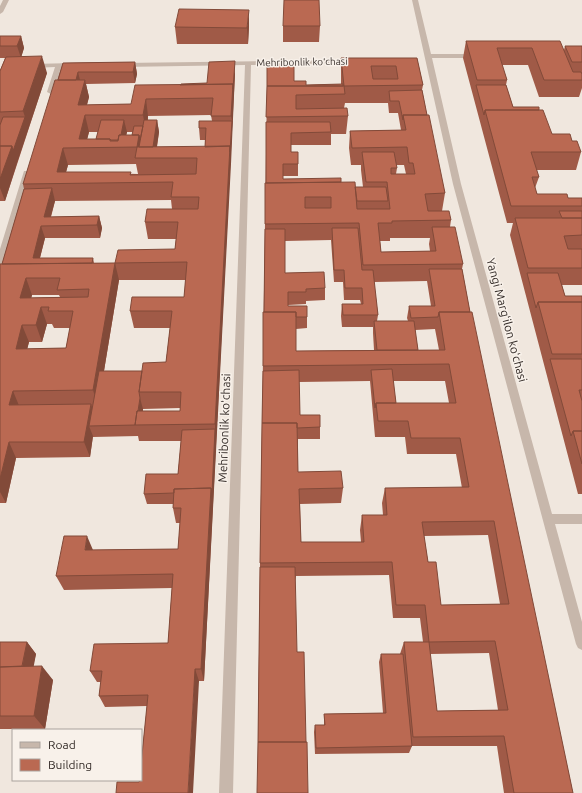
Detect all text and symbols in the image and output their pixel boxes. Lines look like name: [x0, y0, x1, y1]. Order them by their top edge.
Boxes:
street label: Mehribonlik koʻchasi: [256, 56, 348, 68]
street label: Yangi Margʻilon koʻchasi: [484, 257, 530, 383]
street label: Mehribonlik koʻchasi: [216, 373, 232, 483]
legend: [12, 729, 142, 781]
text: Road: [48, 738, 76, 751]
text: Building: [48, 758, 92, 771]

